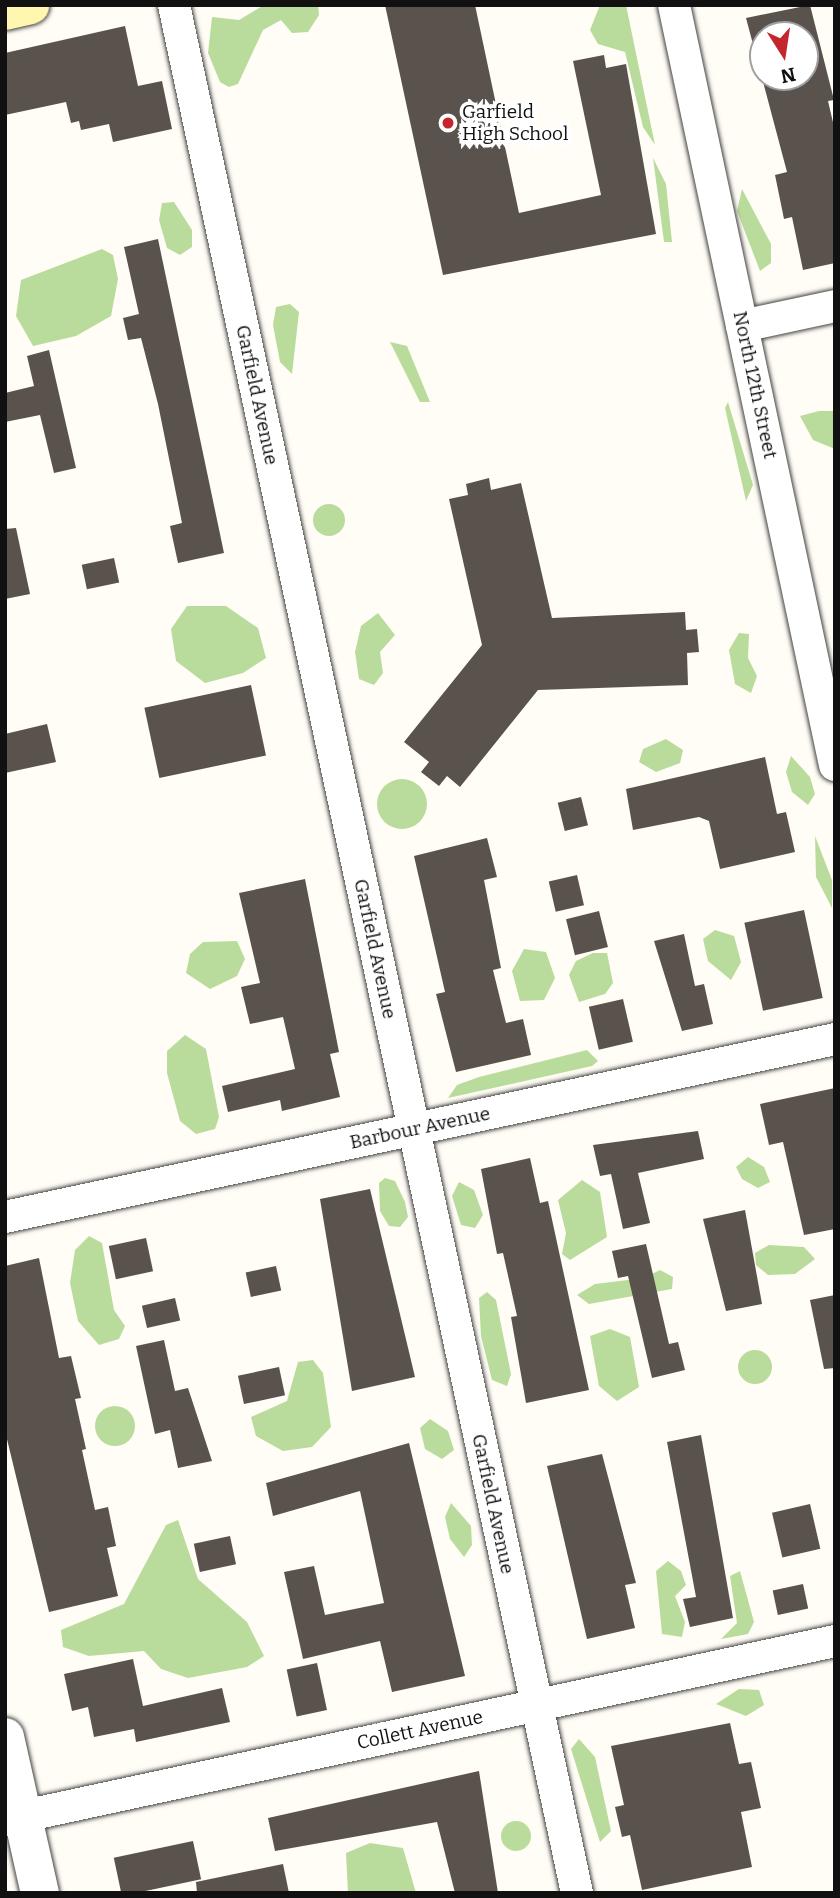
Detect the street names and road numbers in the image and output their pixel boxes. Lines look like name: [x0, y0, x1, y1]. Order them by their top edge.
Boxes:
street label: North 12th Street: [728, 309, 782, 461]
street label: Garfield Avenue: [231, 323, 283, 467]
street label: Garfield Avenue: [349, 877, 401, 1021]
street label: Barbour Avenue: [348, 1102, 492, 1154]
street label: Garfield Avenue: [467, 1432, 519, 1576]
street label: Collett Avenue: [355, 1706, 485, 1754]

